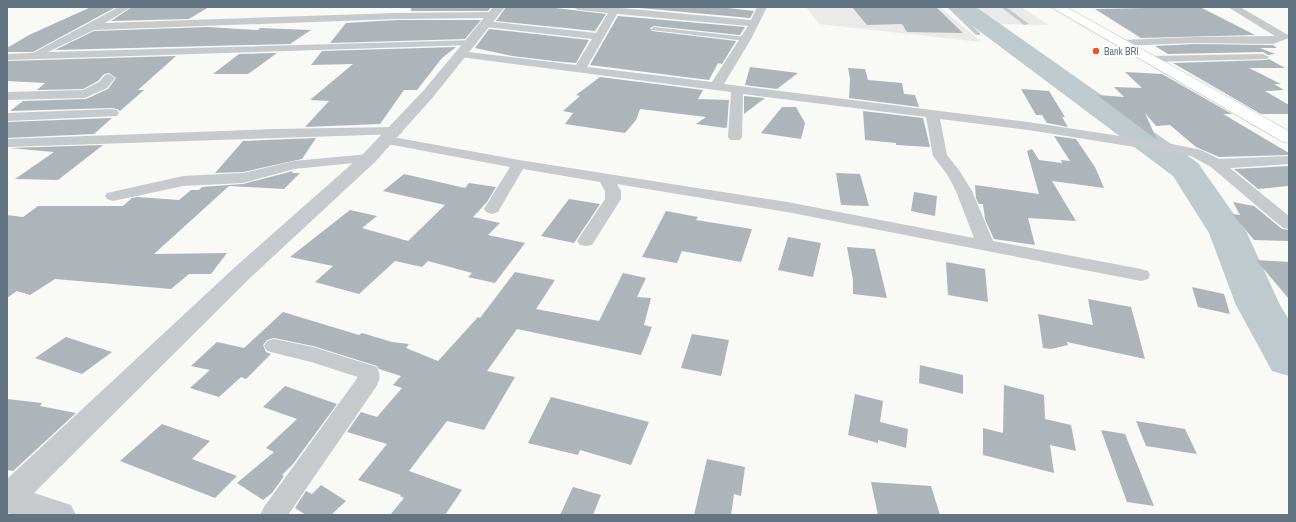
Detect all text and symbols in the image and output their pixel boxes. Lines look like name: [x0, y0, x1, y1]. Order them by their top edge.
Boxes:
place label: Bank BRI: [1104, 45, 1139, 58]
marker: Bank BRI: [1091, 46, 1101, 56]

